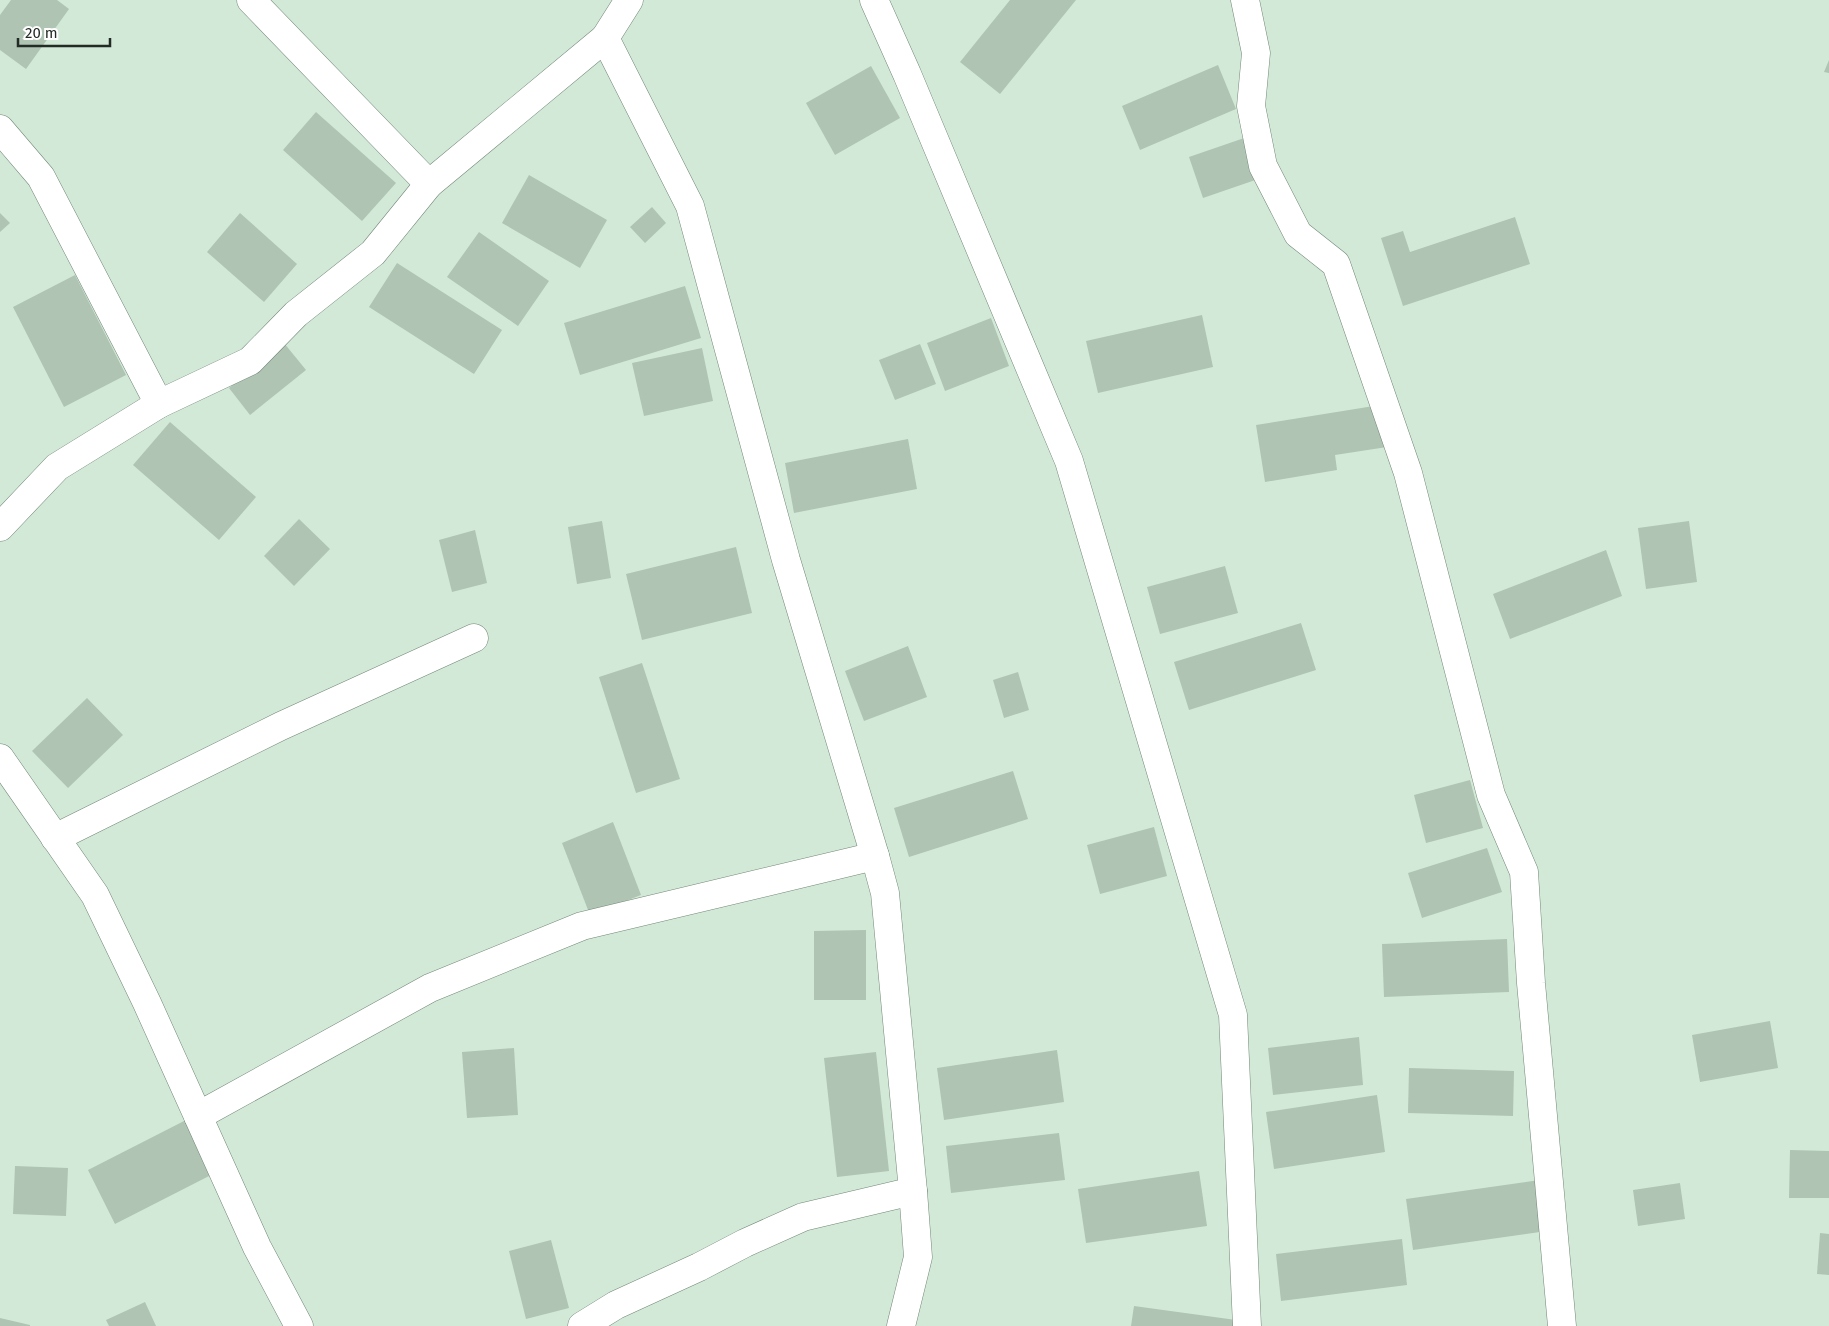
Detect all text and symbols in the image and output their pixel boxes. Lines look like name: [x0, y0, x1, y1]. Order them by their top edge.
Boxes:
scale bar: [18, 15, 110, 47]
text: 20 m: [25, 24, 58, 42]

